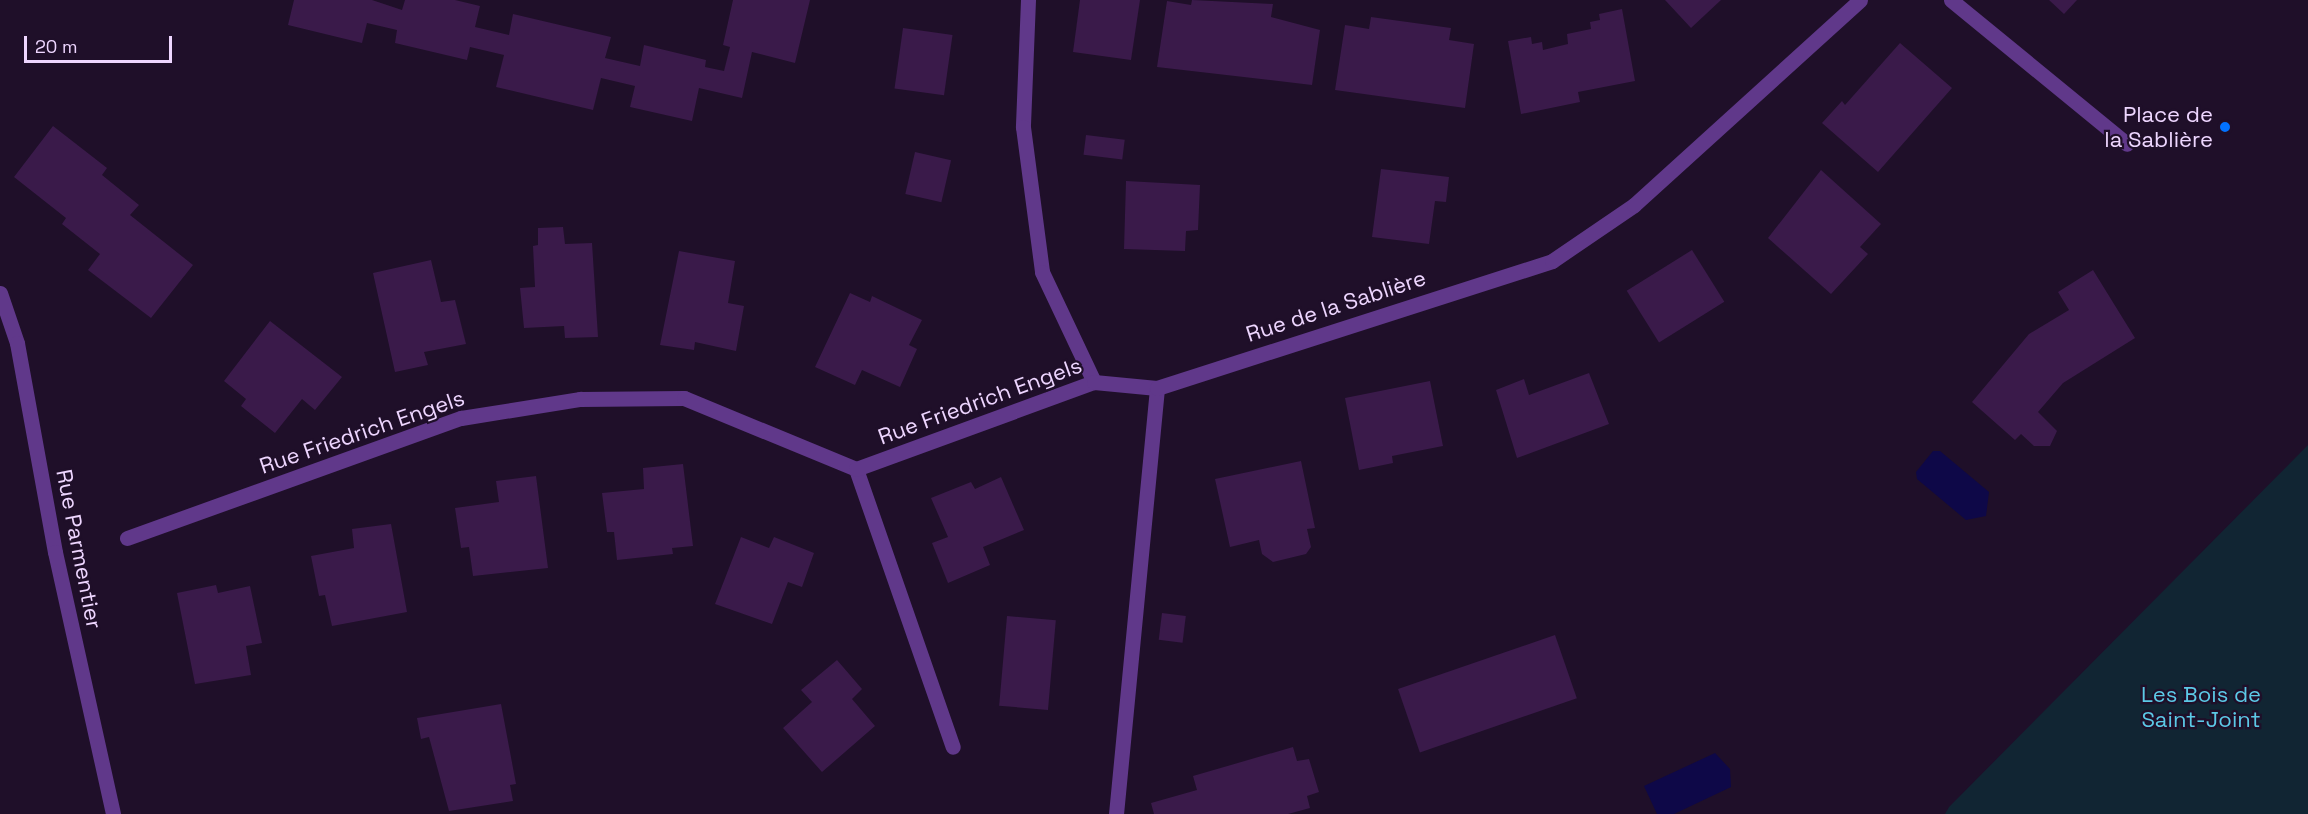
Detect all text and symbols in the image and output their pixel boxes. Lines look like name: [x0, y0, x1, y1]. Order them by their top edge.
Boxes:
scale bar: [27, 24, 176, 62]
text: 20 m: [35, 35, 78, 58]
place label: Place de la Sablière: [2104, 101, 2213, 152]
marker: Place de la Sablière: [2218, 120, 2232, 134]
street label: Rue de la Sablière: [1243, 264, 1429, 348]
street label: Rue Friedrich Engels: [875, 352, 1085, 450]
street label: Rue Friedrich Engels: [256, 385, 468, 479]
street label: Rue Parmentier: [51, 467, 107, 631]
park label: Les Bois de Saint-Joint: [2141, 681, 2261, 732]

